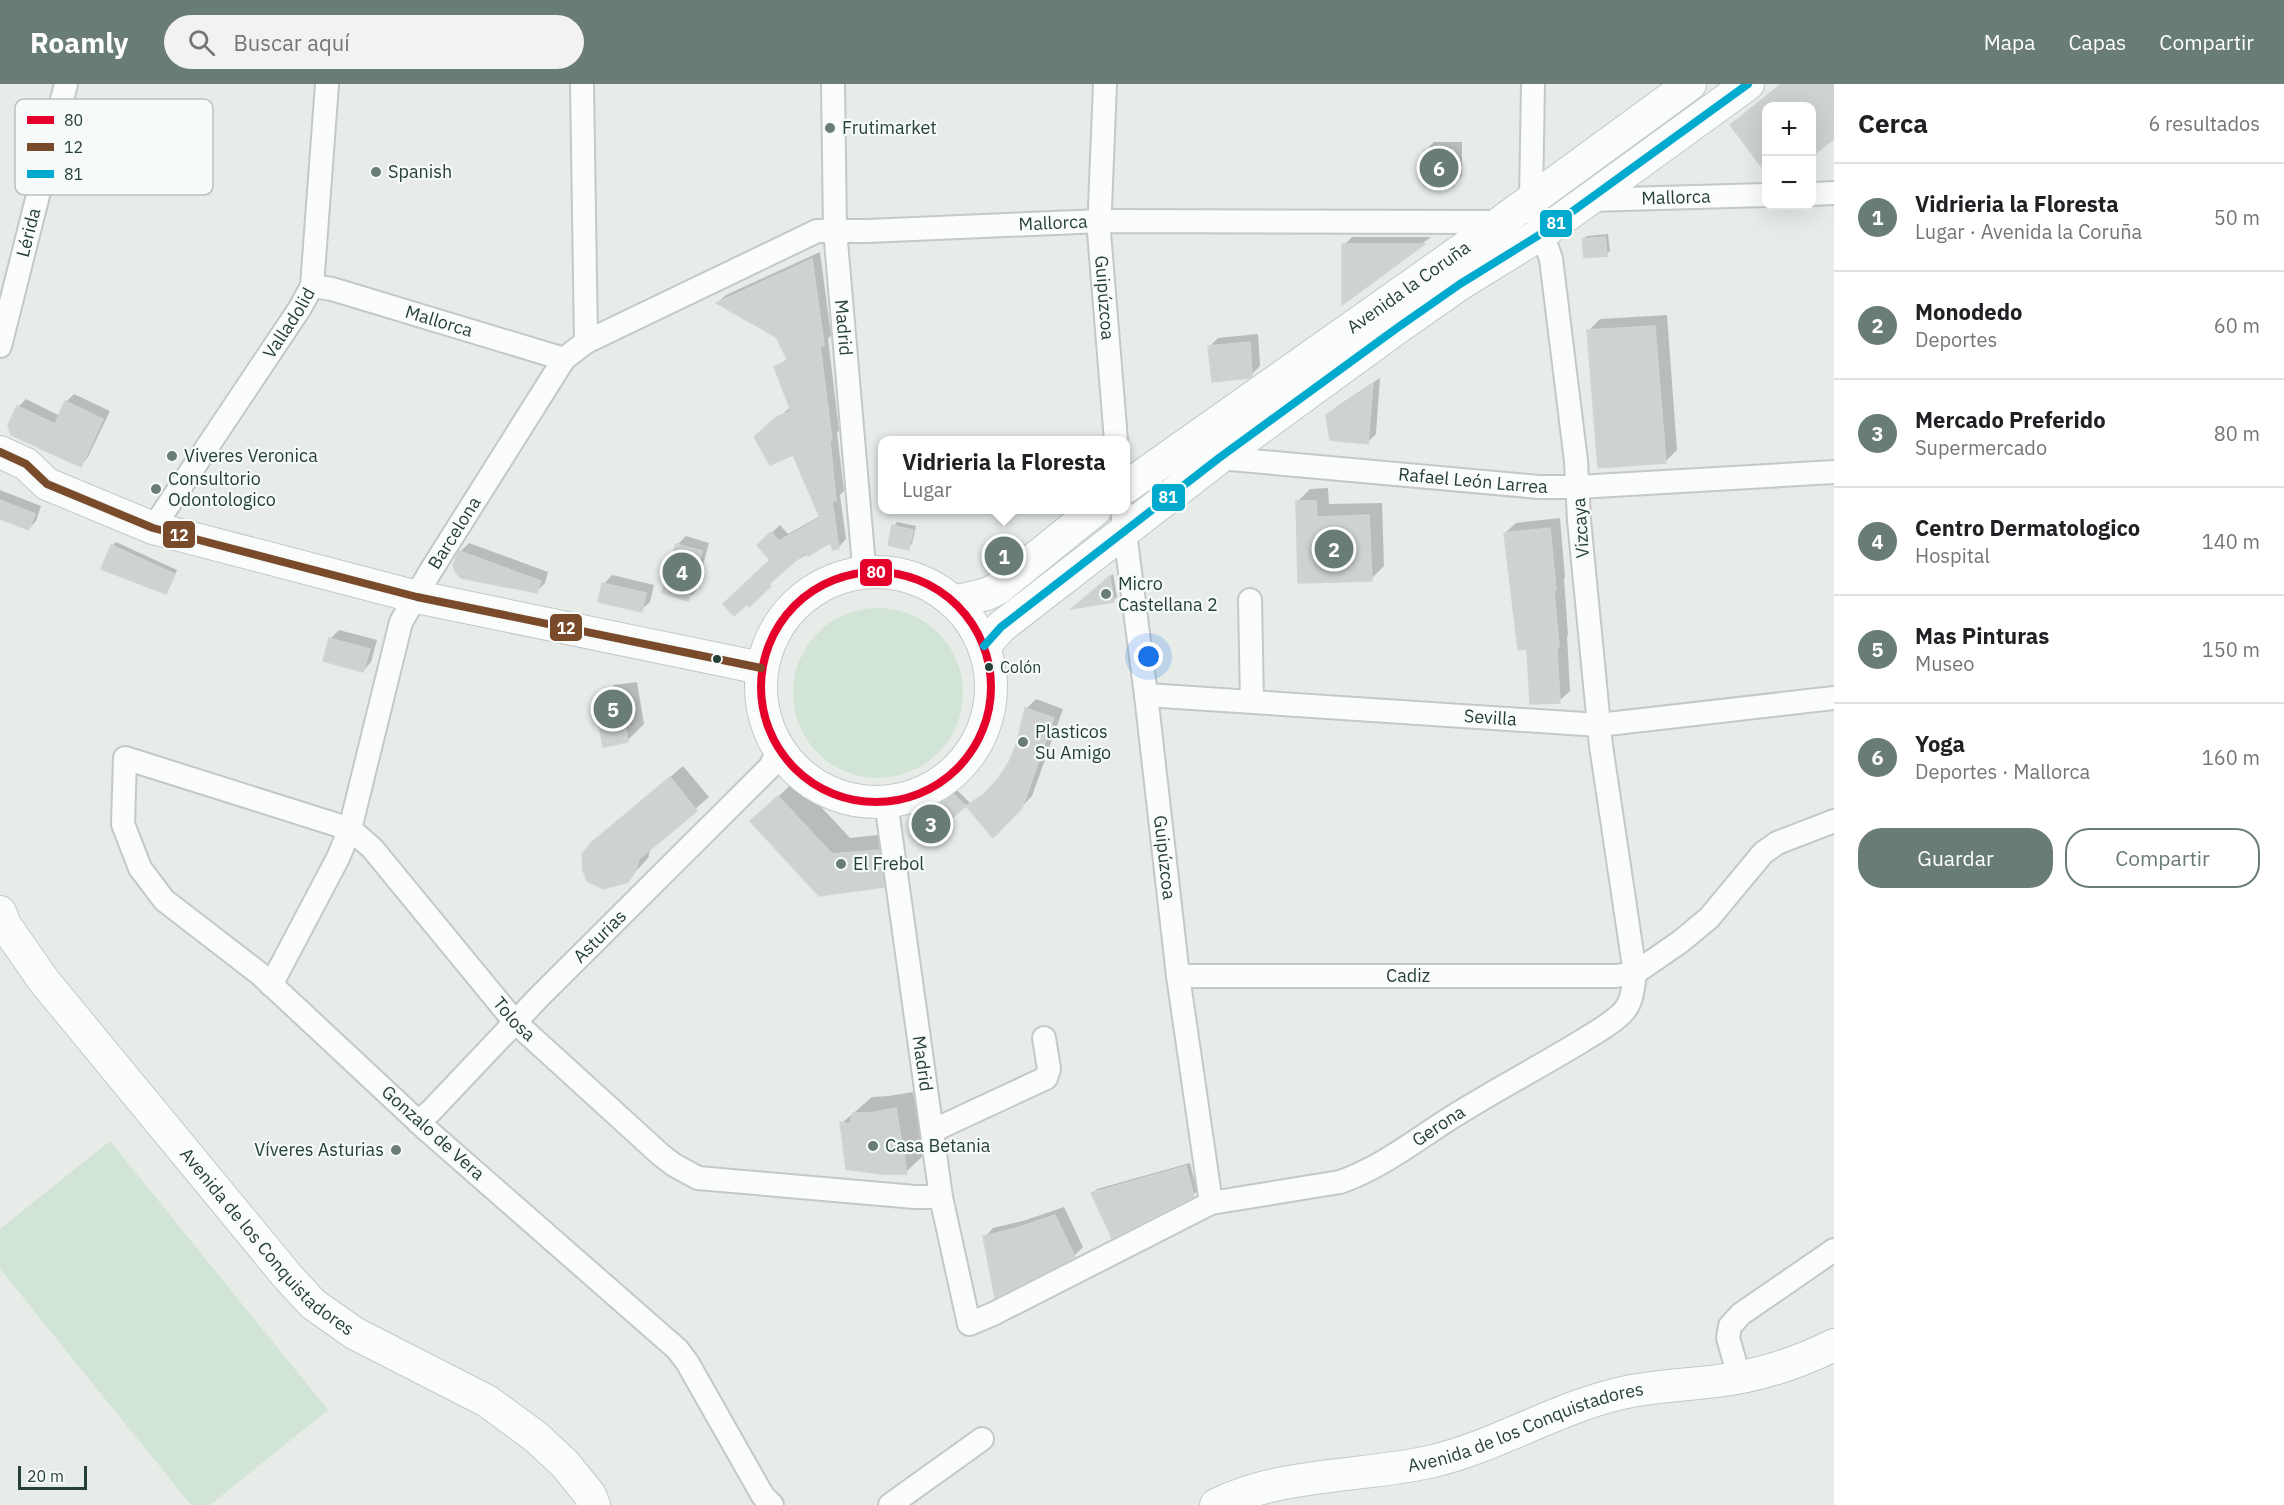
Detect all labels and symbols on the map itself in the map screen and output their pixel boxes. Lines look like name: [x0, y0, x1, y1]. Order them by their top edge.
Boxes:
legend: [15, 99, 213, 195]
text: 80: [64, 110, 83, 130]
place label: Frutimarket: [842, 116, 937, 139]
marker: Frutimarket: [823, 121, 837, 135]
text: 12: [64, 137, 83, 157]
pin: 6: [1420, 146, 1458, 190]
place label: Spanish: [388, 160, 452, 183]
text: 81: [64, 164, 83, 184]
marker: Spanish: [369, 165, 383, 179]
street label: Mallorca: [1641, 185, 1711, 209]
street label: Lérida: [11, 205, 45, 259]
line badge: 81: [1539, 209, 1573, 238]
street label: Mallorca: [1018, 210, 1089, 236]
text: 81: [1546, 213, 1566, 233]
street label: Avenida la Coruña: [1342, 235, 1475, 338]
street label: Guipúzcoa: [1090, 254, 1120, 341]
street label: Valladolid: [258, 284, 320, 363]
street label: Madrid: [830, 299, 858, 357]
street label: Mallorca: [403, 300, 476, 342]
place label: Viveres Veronica: [184, 444, 318, 467]
marker: Viveres Veronica: [165, 449, 179, 463]
street label: Rafael León Larrea: [1397, 462, 1548, 498]
place label: Consultorio Odontologico: [168, 467, 276, 511]
marker: Consultorio Odontologico: [149, 482, 163, 496]
line badge: 81: [1151, 483, 1186, 512]
text: 81: [1158, 487, 1178, 507]
street label: Barcelona: [423, 492, 486, 573]
street label: Vizcaya: [1567, 497, 1594, 559]
line badge: 12: [162, 520, 196, 549]
text: 12: [169, 525, 189, 545]
pin: 2: [1314, 526, 1354, 572]
pin: 1: [984, 534, 1024, 578]
pin: 4: [662, 550, 702, 594]
line badge: 80: [859, 558, 893, 587]
text: 80: [866, 562, 886, 582]
place label: Micro Castellana 2: [1118, 572, 1218, 616]
marker: Micro Castellana 2: [1099, 587, 1113, 601]
line badge: 12: [549, 613, 583, 642]
text: 12: [556, 618, 576, 638]
your location: [1134, 642, 1163, 671]
unlabelled marker: [711, 653, 723, 665]
place label: Colón: [1000, 657, 1041, 677]
marker: Colón: [983, 661, 995, 673]
pin: 5: [594, 686, 632, 732]
street label: Sevilla: [1463, 704, 1518, 731]
place label: Plasticos Su Amigo: [1035, 720, 1111, 764]
marker: Plasticos Su Amigo: [1016, 735, 1030, 749]
pin: 3: [912, 802, 950, 846]
street label: Guipúzcoa: [1149, 814, 1181, 901]
place label: El Frebol: [853, 852, 924, 875]
marker: El Frebol: [834, 857, 848, 871]
street label: Asturias: [568, 904, 631, 968]
street label: Cadiz: [1386, 964, 1430, 987]
street label: Tolosa: [488, 992, 541, 1046]
street label: Madrid: [908, 1034, 938, 1093]
street label: Gonzalo de Vera: [377, 1080, 490, 1185]
street label: Gerona: [1407, 1100, 1470, 1151]
place label: Casa Betania: [885, 1134, 991, 1157]
place label: Víveres Asturias: [254, 1138, 384, 1161]
marker: Casa Betania: [866, 1139, 880, 1153]
street label: Avenida de los Conquistadores: [175, 1143, 359, 1341]
marker: Víveres Asturias: [389, 1143, 403, 1157]
street label: Avenida de los Conquistadores: [1406, 1377, 1645, 1477]
scale bar: [18, 1463, 87, 1490]

